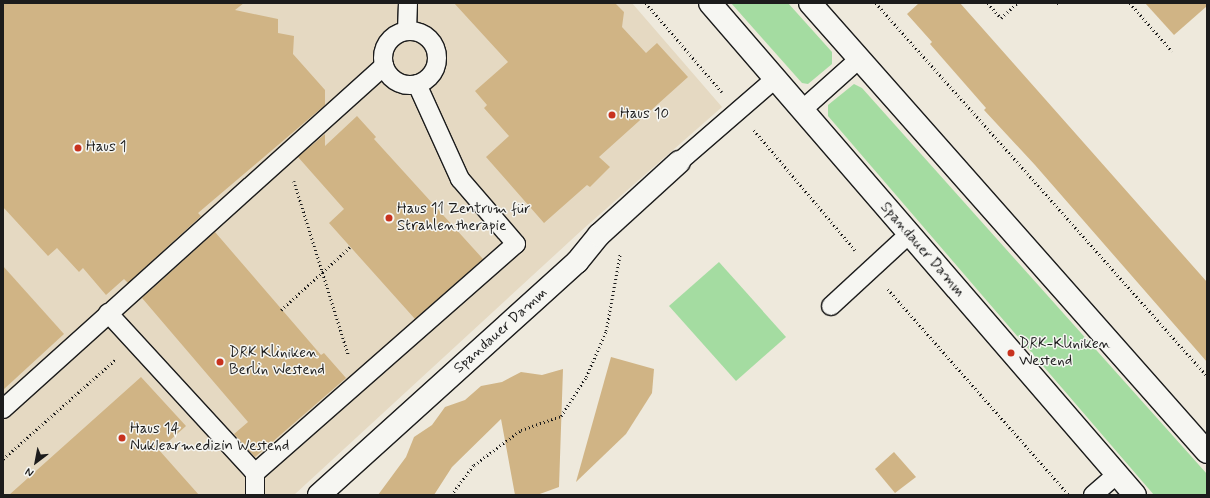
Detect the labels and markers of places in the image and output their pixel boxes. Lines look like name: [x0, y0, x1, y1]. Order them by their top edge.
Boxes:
place label: Haus 10: [620, 106, 669, 124]
marker: Haus 10: [607, 110, 617, 120]
place label: Haus 1: [86, 139, 126, 157]
marker: Haus 1: [73, 143, 83, 153]
place label: Haus 11 Zentrum für Strahlentherapie: [397, 200, 531, 235]
marker: Haus 11 Zentrum für Strahlentherapie: [384, 213, 394, 223]
place label: DRK-Kliniken Westend: [1019, 335, 1110, 370]
place label: DRK Kliniken Berlin Westend: [229, 344, 326, 379]
marker: DRK-Kliniken Westend: [1006, 348, 1016, 358]
marker: DRK Kliniken Berlin Westend: [214, 356, 226, 368]
place label: Haus 14 Nuklearmedizin Westend: [130, 420, 290, 455]
marker: Haus 14 Nuklearmedizin Westend: [117, 433, 127, 443]

